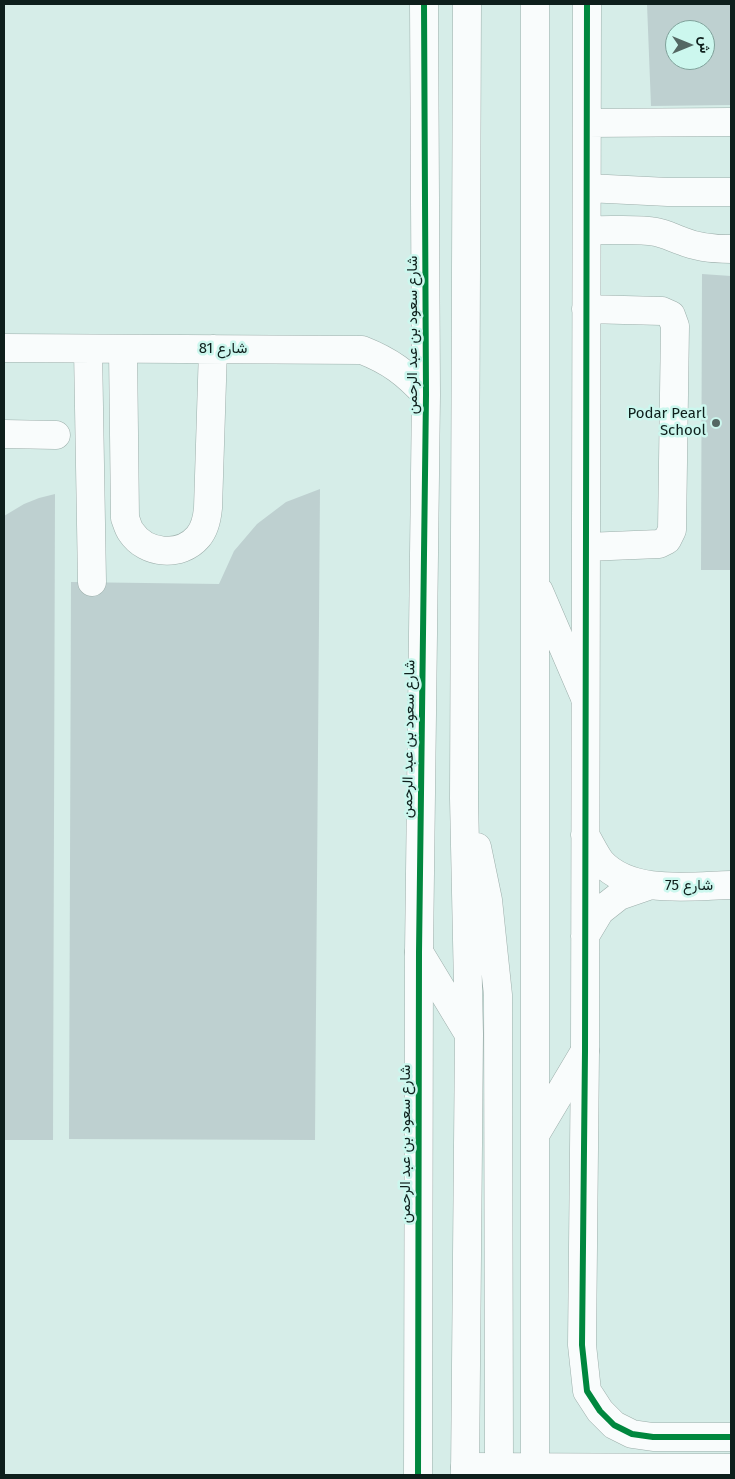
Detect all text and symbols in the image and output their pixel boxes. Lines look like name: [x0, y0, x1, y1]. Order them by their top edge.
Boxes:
north arrow: [665, 20, 715, 70]
text: ش: [696, 37, 713, 53]
street label: شارع سعود بن عبد الرحمن: [404, 256, 422, 414]
street label: شارع 81: [199, 340, 247, 358]
place label: Podar Pearl School: [627, 405, 706, 440]
marker: Podar Pearl School: [710, 417, 722, 429]
street label: شارع سعود بن عبد الرحمن: [399, 660, 419, 818]
street label: شارع 75: [665, 877, 713, 895]
street label: شارع سعود بن عبد الرحمن: [397, 1065, 415, 1223]

